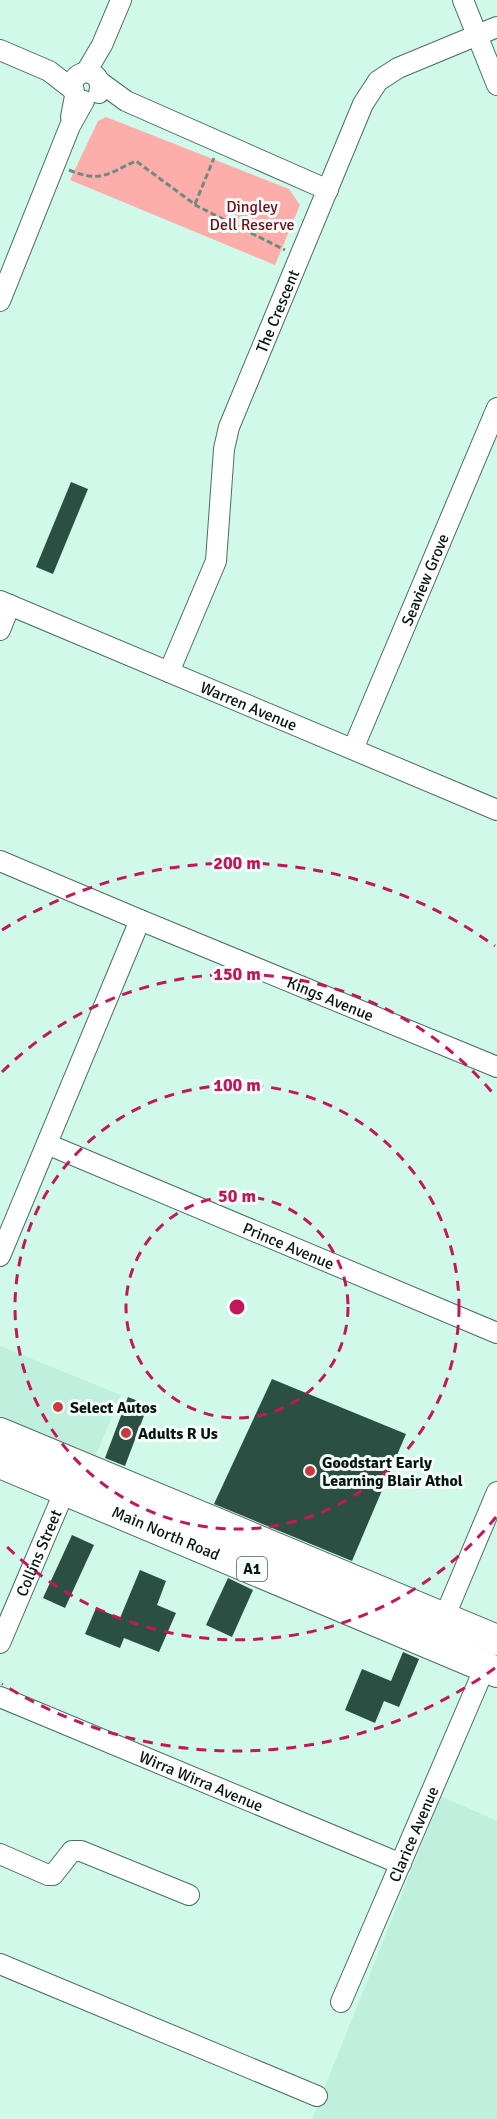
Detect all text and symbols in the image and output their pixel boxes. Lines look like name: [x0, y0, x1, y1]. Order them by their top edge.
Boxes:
park label: Dingley Dell Reserve: [210, 197, 294, 235]
street label: The Crescent: [252, 266, 304, 356]
street label: Seaview Grove: [397, 531, 454, 629]
street label: Warren Avenue: [197, 677, 300, 736]
text: 200 m: [213, 852, 261, 874]
text: 150 m: [213, 963, 261, 985]
street label: Kings Avenue: [284, 973, 376, 1026]
text: 100 m: [213, 1074, 261, 1096]
text: 50 m: [218, 1185, 256, 1207]
street label: Prince Avenue: [239, 1218, 337, 1274]
centre of rings: [227, 1297, 247, 1317]
place label: Select Autos: [70, 1398, 157, 1418]
marker: Select Autos: [51, 1400, 65, 1414]
place label: Adults R Us: [138, 1424, 218, 1444]
marker: Adults R Us: [119, 1426, 133, 1440]
place label: Goodstart Early Learning Blair Athol: [322, 1453, 463, 1491]
marker: Goodstart Early Learning Blair Athol: [303, 1464, 317, 1478]
street label: Main North Road: [109, 1502, 223, 1565]
street label: Collins Street: [12, 1506, 67, 1600]
road number: A1: [237, 1557, 267, 1581]
street label: Wirra Wirra Avenue: [136, 1747, 266, 1816]
street label: Clarice Avenue: [385, 1783, 444, 1885]

